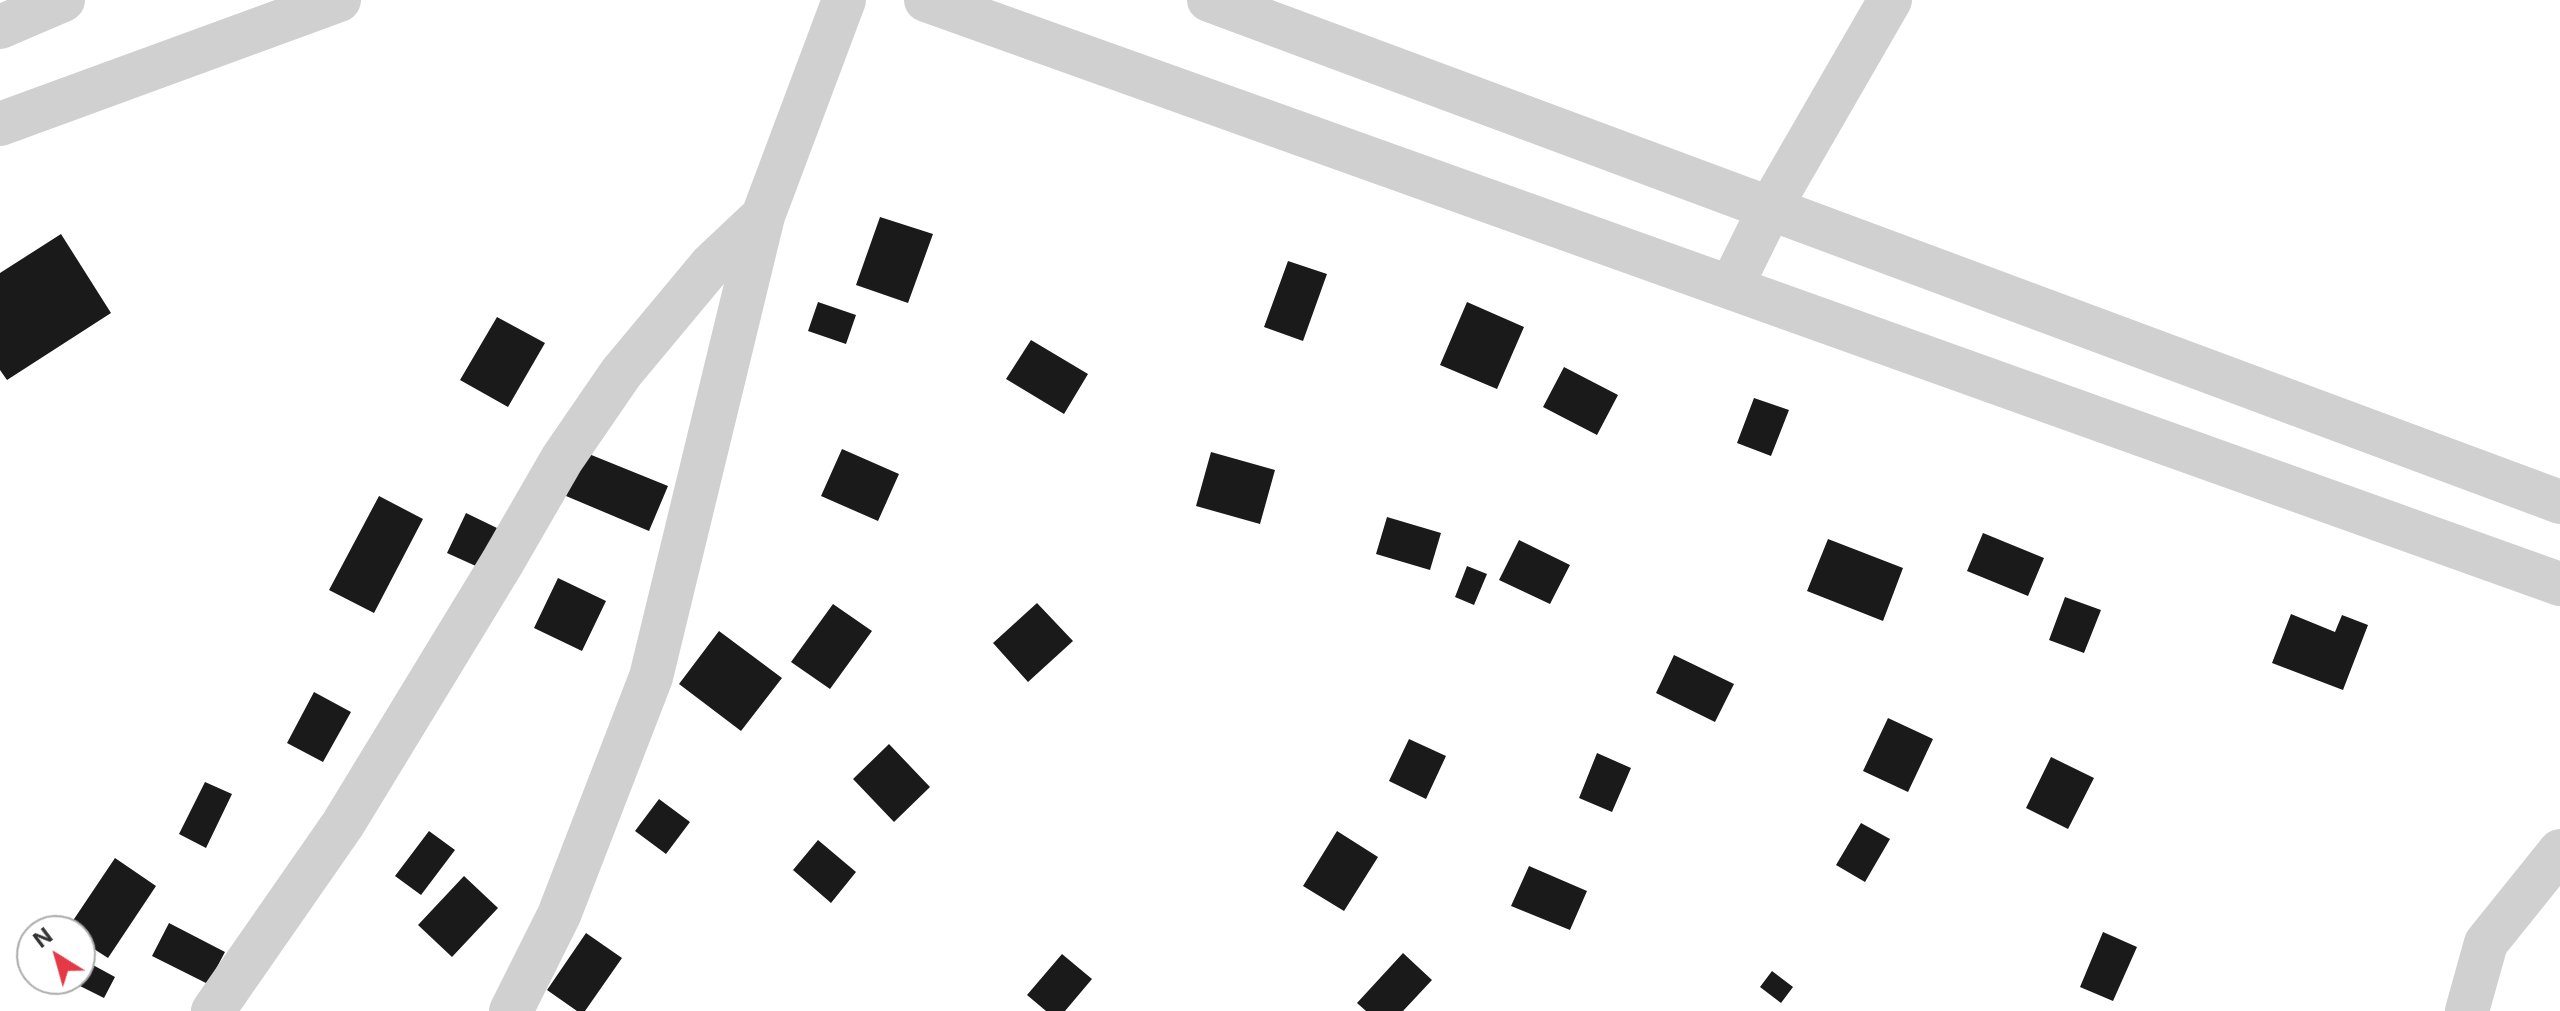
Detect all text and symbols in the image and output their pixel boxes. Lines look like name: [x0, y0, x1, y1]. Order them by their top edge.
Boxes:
north arrow: [16, 915, 96, 995]
text: N: [28, 922, 57, 953]

